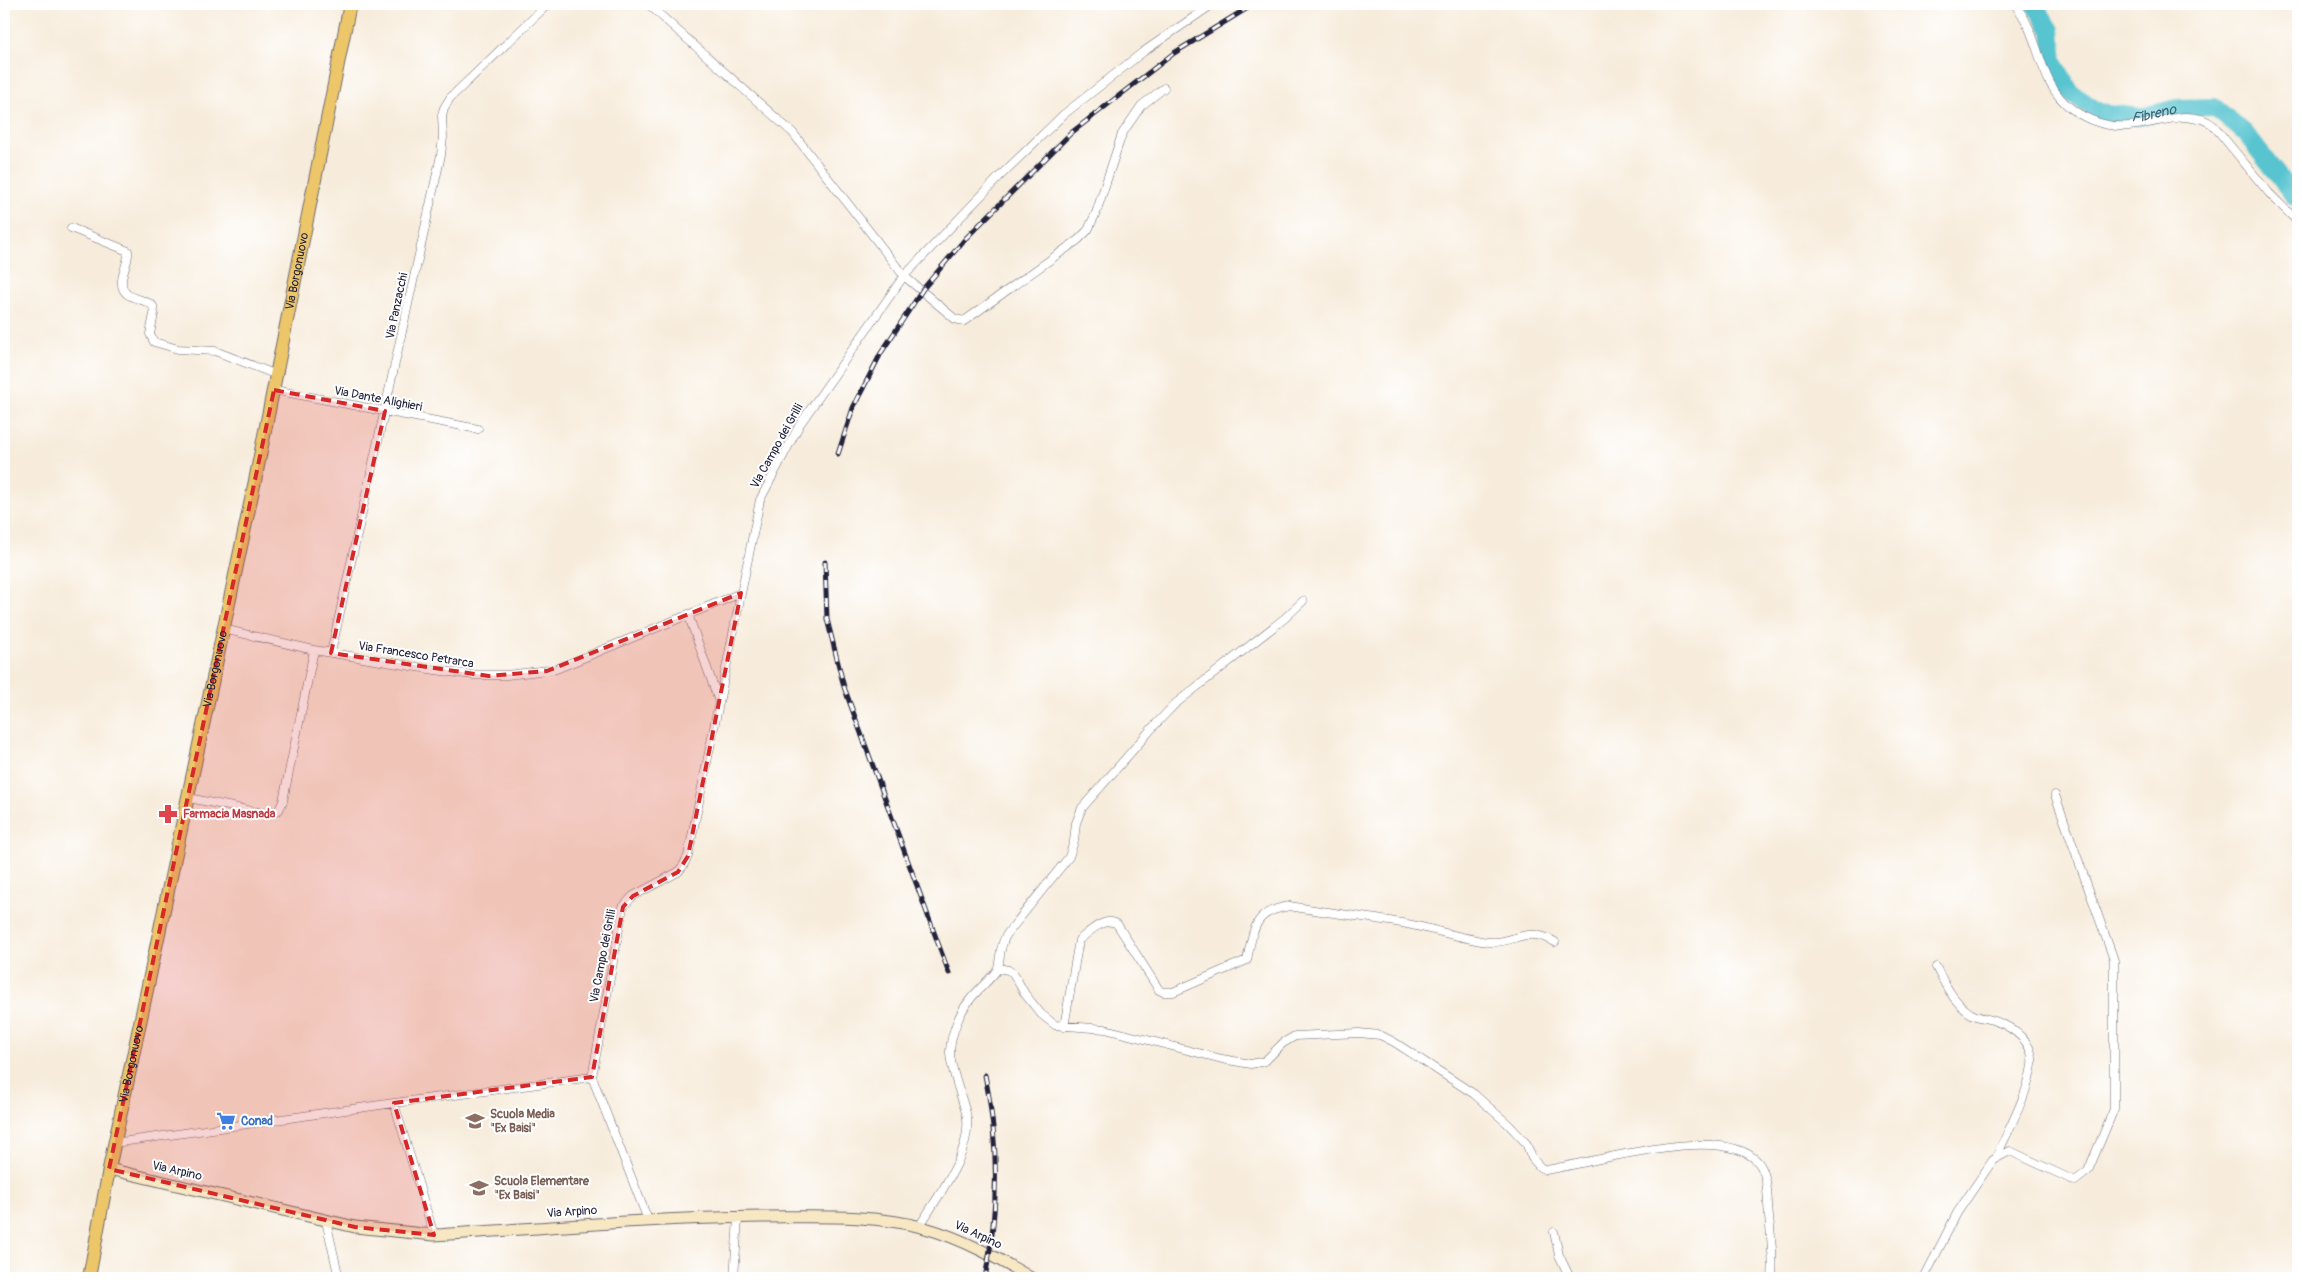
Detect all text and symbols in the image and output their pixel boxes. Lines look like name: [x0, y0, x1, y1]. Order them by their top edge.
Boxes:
water label: Fibreno: [2131, 100, 2179, 126]
street label: Via Borgonuovo: [282, 231, 312, 311]
street label: Via Panzacchi: [383, 271, 411, 341]
street label: Via Dante Alighieri: [333, 383, 423, 415]
street label: Via Campo dei Grilli: [747, 401, 807, 491]
street label: Via Borgonuovo: [200, 628, 231, 709]
street label: Via Francesco Petrarca: [357, 638, 475, 672]
pharmacy icon: Farmacia Masnada: [157, 803, 179, 825]
place label: Farmacia Masnada: [183, 807, 276, 822]
street label: Via Campo dei Grilli: [587, 908, 619, 1004]
street label: Via Borgonuovo: [116, 1024, 147, 1104]
place label: Scuola Media "Ex Baisi": [490, 1107, 555, 1136]
supermarket icon: Conad: [215, 1110, 237, 1132]
school or university icon: Scuola Media "Ex Baisi": [464, 1110, 486, 1132]
place label: Conad: [241, 1114, 273, 1129]
street label: Via Arpino: [151, 1158, 204, 1184]
place label: Scuola Elementare "Ex Baisi": [494, 1174, 590, 1203]
school or university icon: Scuola Elementare "Ex Baisi": [468, 1177, 490, 1199]
street label: Via Arpino: [546, 1203, 598, 1221]
street label: Via Arpino: [952, 1217, 1005, 1253]

